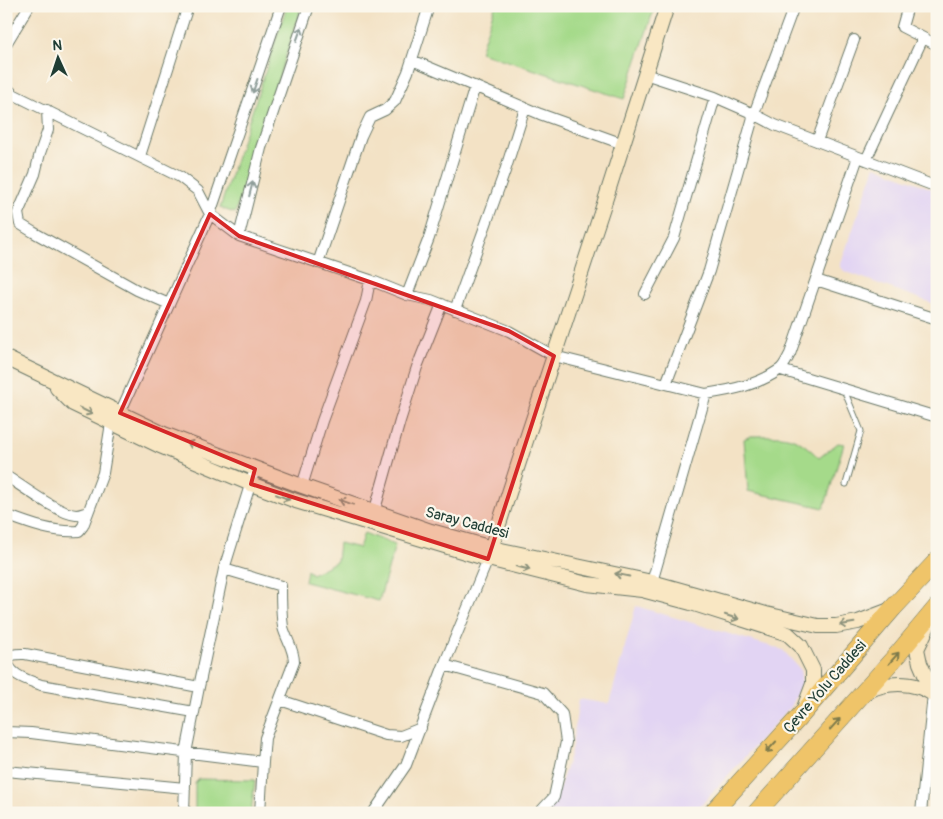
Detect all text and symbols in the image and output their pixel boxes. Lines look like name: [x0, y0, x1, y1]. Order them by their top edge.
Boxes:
one-way arrow: [295, 26, 304, 42]
north arrow: [32, 32, 82, 82]
text: N: [52, 37, 63, 54]
one-way arrow: [250, 77, 259, 93]
one-way arrow: [247, 181, 256, 197]
one-way arrow: [79, 406, 94, 416]
one-way arrow: [187, 440, 202, 450]
one-way arrow: [276, 493, 291, 502]
one-way arrow: [339, 497, 355, 506]
street label: Saray Caddesi: [423, 503, 511, 543]
one-way arrow: [514, 564, 530, 573]
one-way arrow: [614, 570, 630, 580]
one-way arrow: [723, 612, 739, 622]
one-way arrow: [840, 620, 856, 630]
street label: Çevre Yolu Caddesi: [779, 636, 871, 737]
one-way arrow: [889, 652, 900, 665]
one-way arrow: [829, 718, 841, 731]
one-way arrow: [766, 741, 777, 754]

